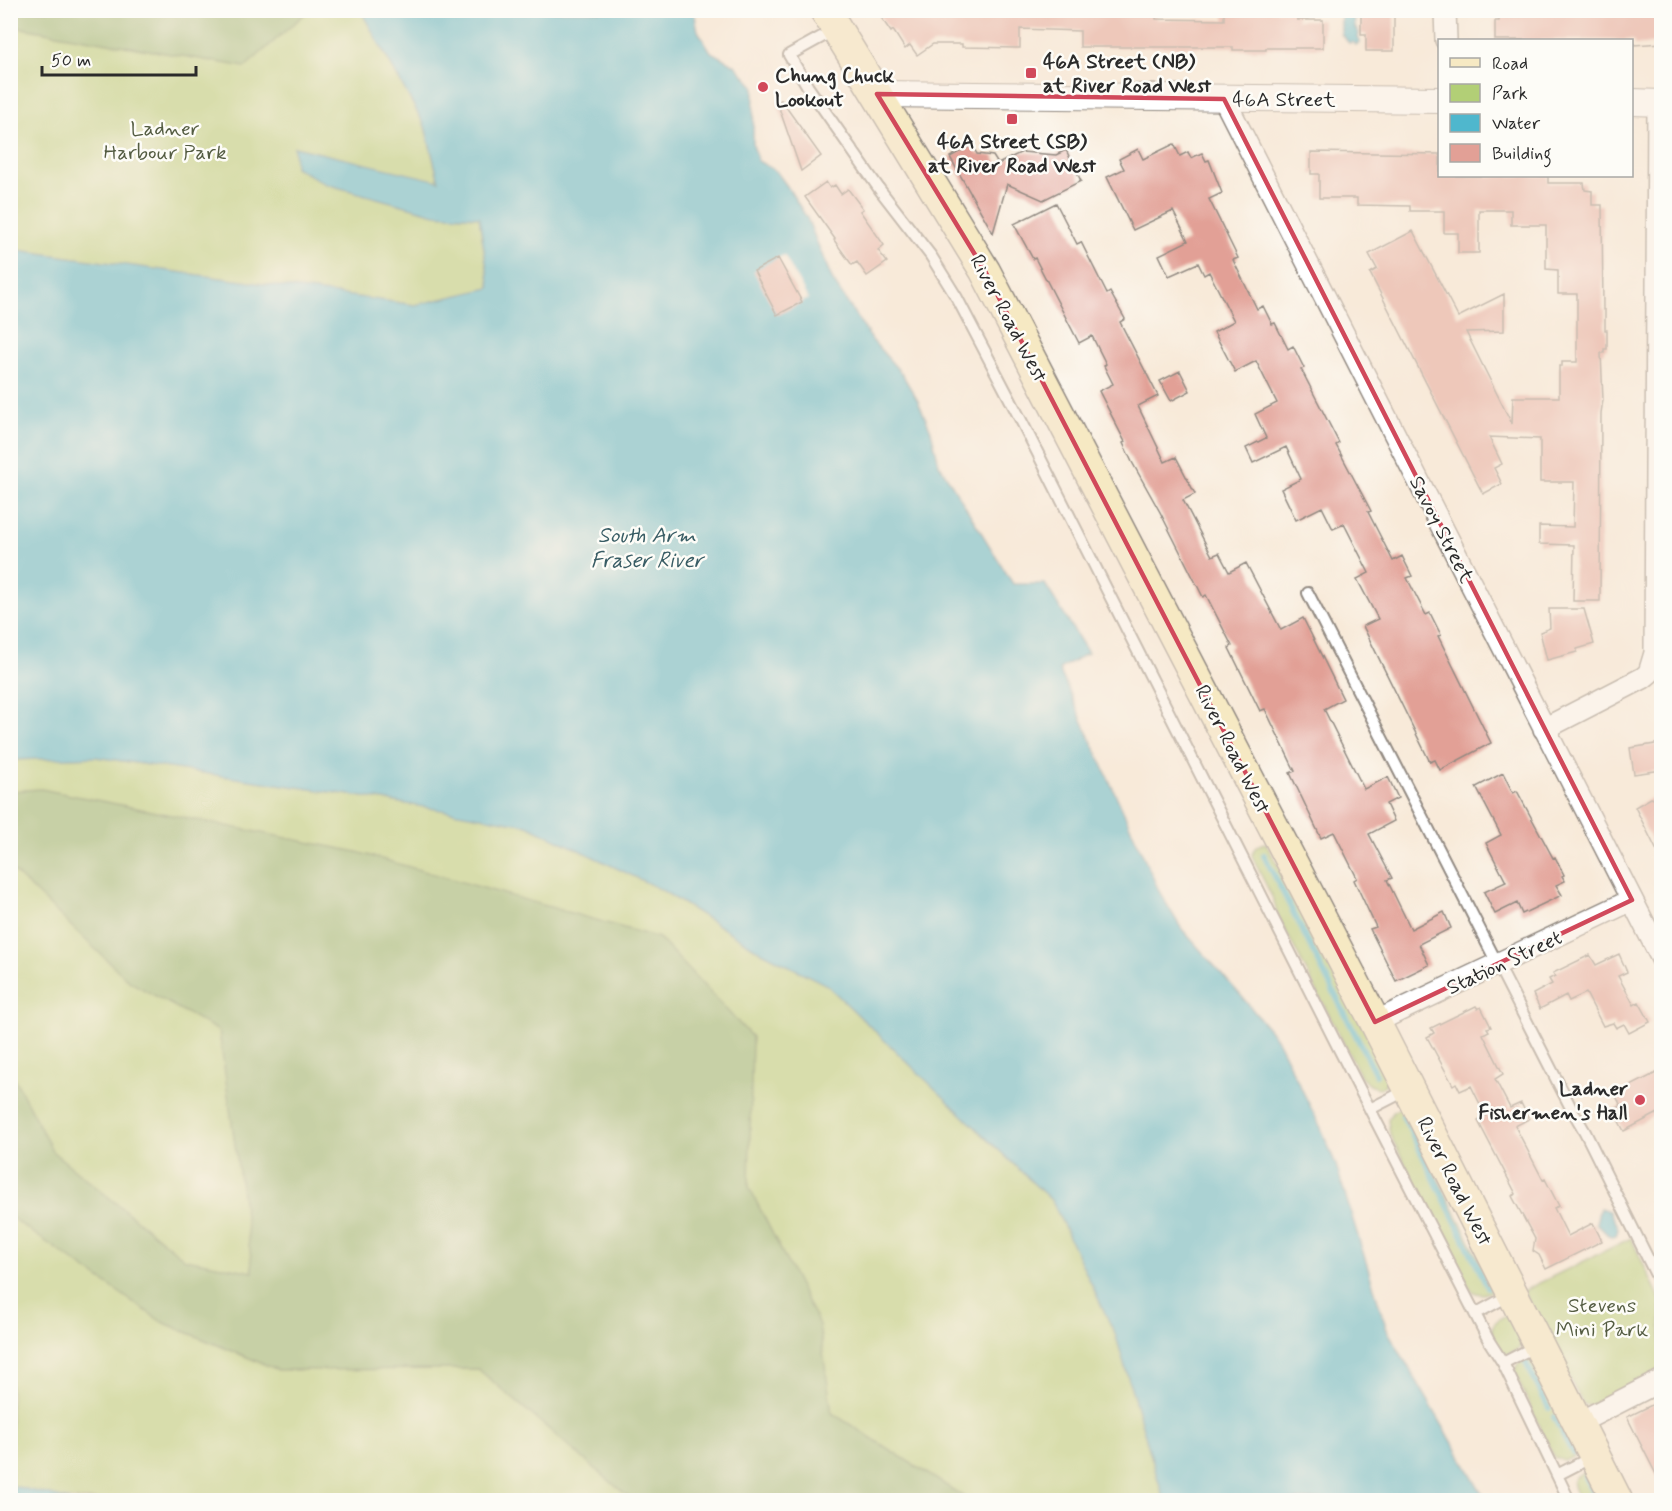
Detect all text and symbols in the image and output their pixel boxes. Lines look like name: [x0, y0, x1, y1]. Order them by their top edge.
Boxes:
scale bar: [42, 39, 196, 77]
legend: [1438, 39, 1633, 177]
place label: 46A Street (NB) at River Road West: [1043, 48, 1212, 100]
text: 50 m: [51, 49, 91, 73]
text: Road: [1492, 52, 1528, 76]
place label: Chung Chuck Lookout: [775, 62, 894, 114]
marker: 46A Street (NB) at River Road West: [1024, 66, 1038, 80]
marker: Chung Chuck Lookout: [756, 80, 770, 94]
text: Park: [1492, 82, 1528, 106]
street label: 46A Street: [1232, 86, 1336, 114]
marker: 46A Street (SB) at River Road West: [1005, 112, 1019, 126]
text: Water: [1492, 112, 1541, 136]
park label: Ladner Harbour Park: [104, 115, 227, 167]
place label: 46A Street (SB) at River Road West: [928, 128, 1097, 180]
text: Building: [1492, 142, 1552, 168]
street label: River Road West: [963, 250, 1054, 388]
street label: Savoy Street: [1402, 471, 1480, 588]
water label: South Arm Fraser River: [591, 522, 706, 575]
street label: River Road West: [1188, 680, 1277, 819]
street label: Station Street: [1442, 924, 1567, 1002]
place label: Ladner Fishermen's Hall: [1478, 1075, 1628, 1127]
marker: Ladner Fishermen's Hall: [1633, 1093, 1647, 1107]
street label: River Road West: [1410, 1112, 1499, 1251]
park label: Stevens Mini Park: [1556, 1292, 1648, 1344]

